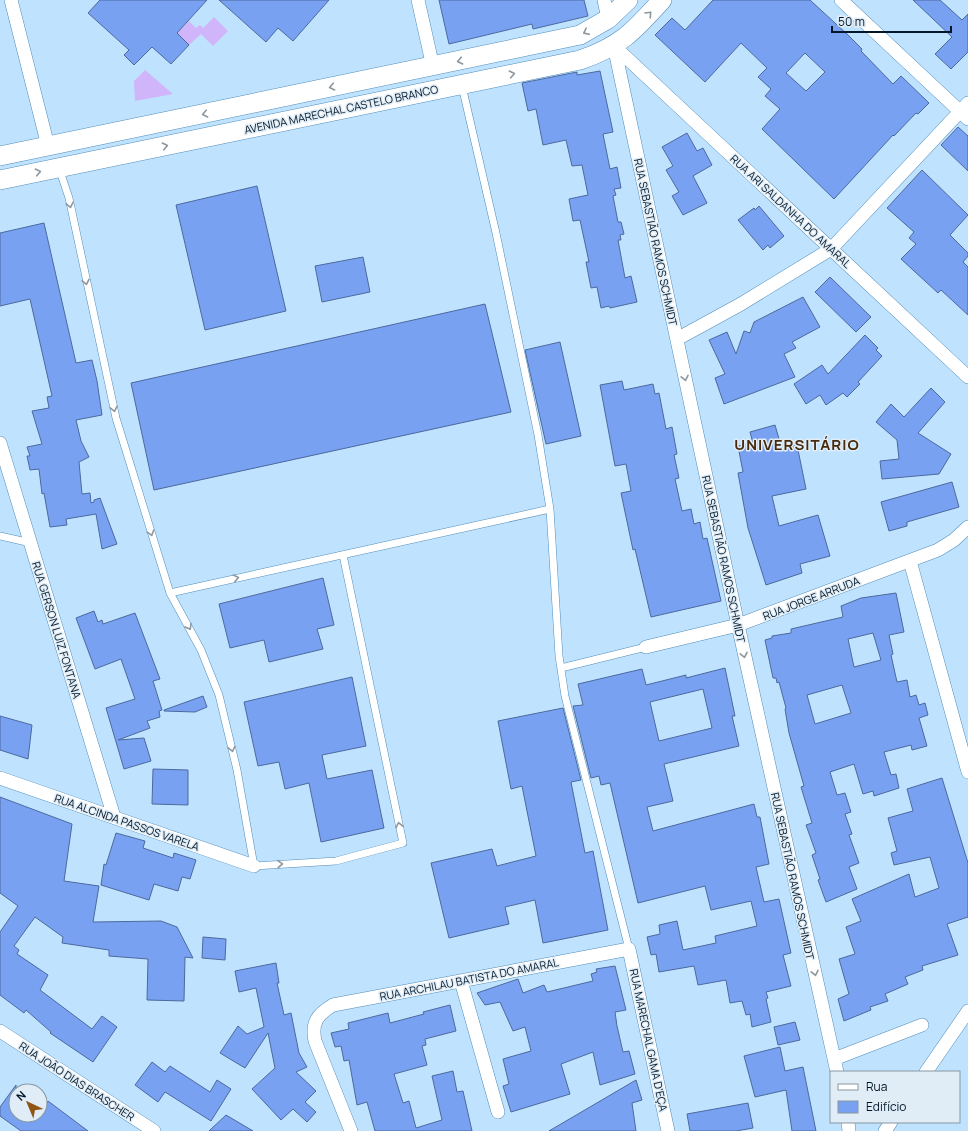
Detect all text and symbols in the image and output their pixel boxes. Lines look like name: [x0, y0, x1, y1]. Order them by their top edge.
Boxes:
scale bar: [832, 8, 951, 34]
one-way arrow: [644, 11, 652, 19]
text: 50 m: [838, 13, 865, 30]
one-way arrow: [583, 27, 590, 35]
one-way arrow: [456, 57, 463, 65]
one-way arrow: [509, 70, 515, 78]
street label: AVENIDA MARECHAL CASTELO BRANCO: [243, 81, 439, 137]
one-way arrow: [329, 83, 335, 91]
one-way arrow: [202, 109, 208, 117]
one-way arrow: [162, 142, 169, 150]
street label: RUA ARI SALDANHA DO AMARAL: [727, 151, 855, 271]
street label: RUA SEBASTIÃO RAMOS SCHMIDT: [631, 157, 681, 327]
one-way arrow: [35, 169, 41, 177]
one-way arrow: [66, 202, 74, 208]
one-way arrow: [82, 278, 90, 285]
one-way arrow: [680, 374, 688, 381]
one-way arrow: [110, 405, 118, 412]
district label: UNIVERSITÁRIO: [734, 434, 860, 455]
street label: RUA SEBASTIÃO RAMOS SCHMIDT: [699, 474, 749, 644]
one-way arrow: [146, 529, 155, 536]
street label: RUA GERSON LUIZ FONTANA: [29, 560, 85, 700]
street label: RUA JORGE ARRUDA: [761, 573, 862, 623]
one-way arrow: [232, 575, 239, 583]
one-way arrow: [184, 623, 192, 630]
one-way arrow: [740, 652, 748, 658]
one-way arrow: [227, 746, 235, 752]
street label: RUA ALCINDA PASSOS VARELA: [52, 790, 202, 854]
street label: RUA SEBASTIÃO RAMOS SCHMIDT: [768, 791, 818, 961]
one-way arrow: [395, 822, 404, 828]
one-way arrow: [277, 860, 283, 869]
street label: RUA ARCHILAU BATISTA DO AMARAL: [378, 954, 560, 1004]
street label: RUA MARECHAL GAMA D'EÇA: [627, 967, 671, 1113]
one-way arrow: [810, 970, 818, 977]
street label: RUA JOÃO DIAS BRASCHER: [16, 1038, 138, 1124]
legend: [830, 1071, 960, 1123]
text: Rua: [866, 1078, 887, 1095]
north arrow: [8, 1083, 48, 1123]
text: N: [13, 1087, 29, 1104]
text: Edifício: [866, 1098, 906, 1115]

